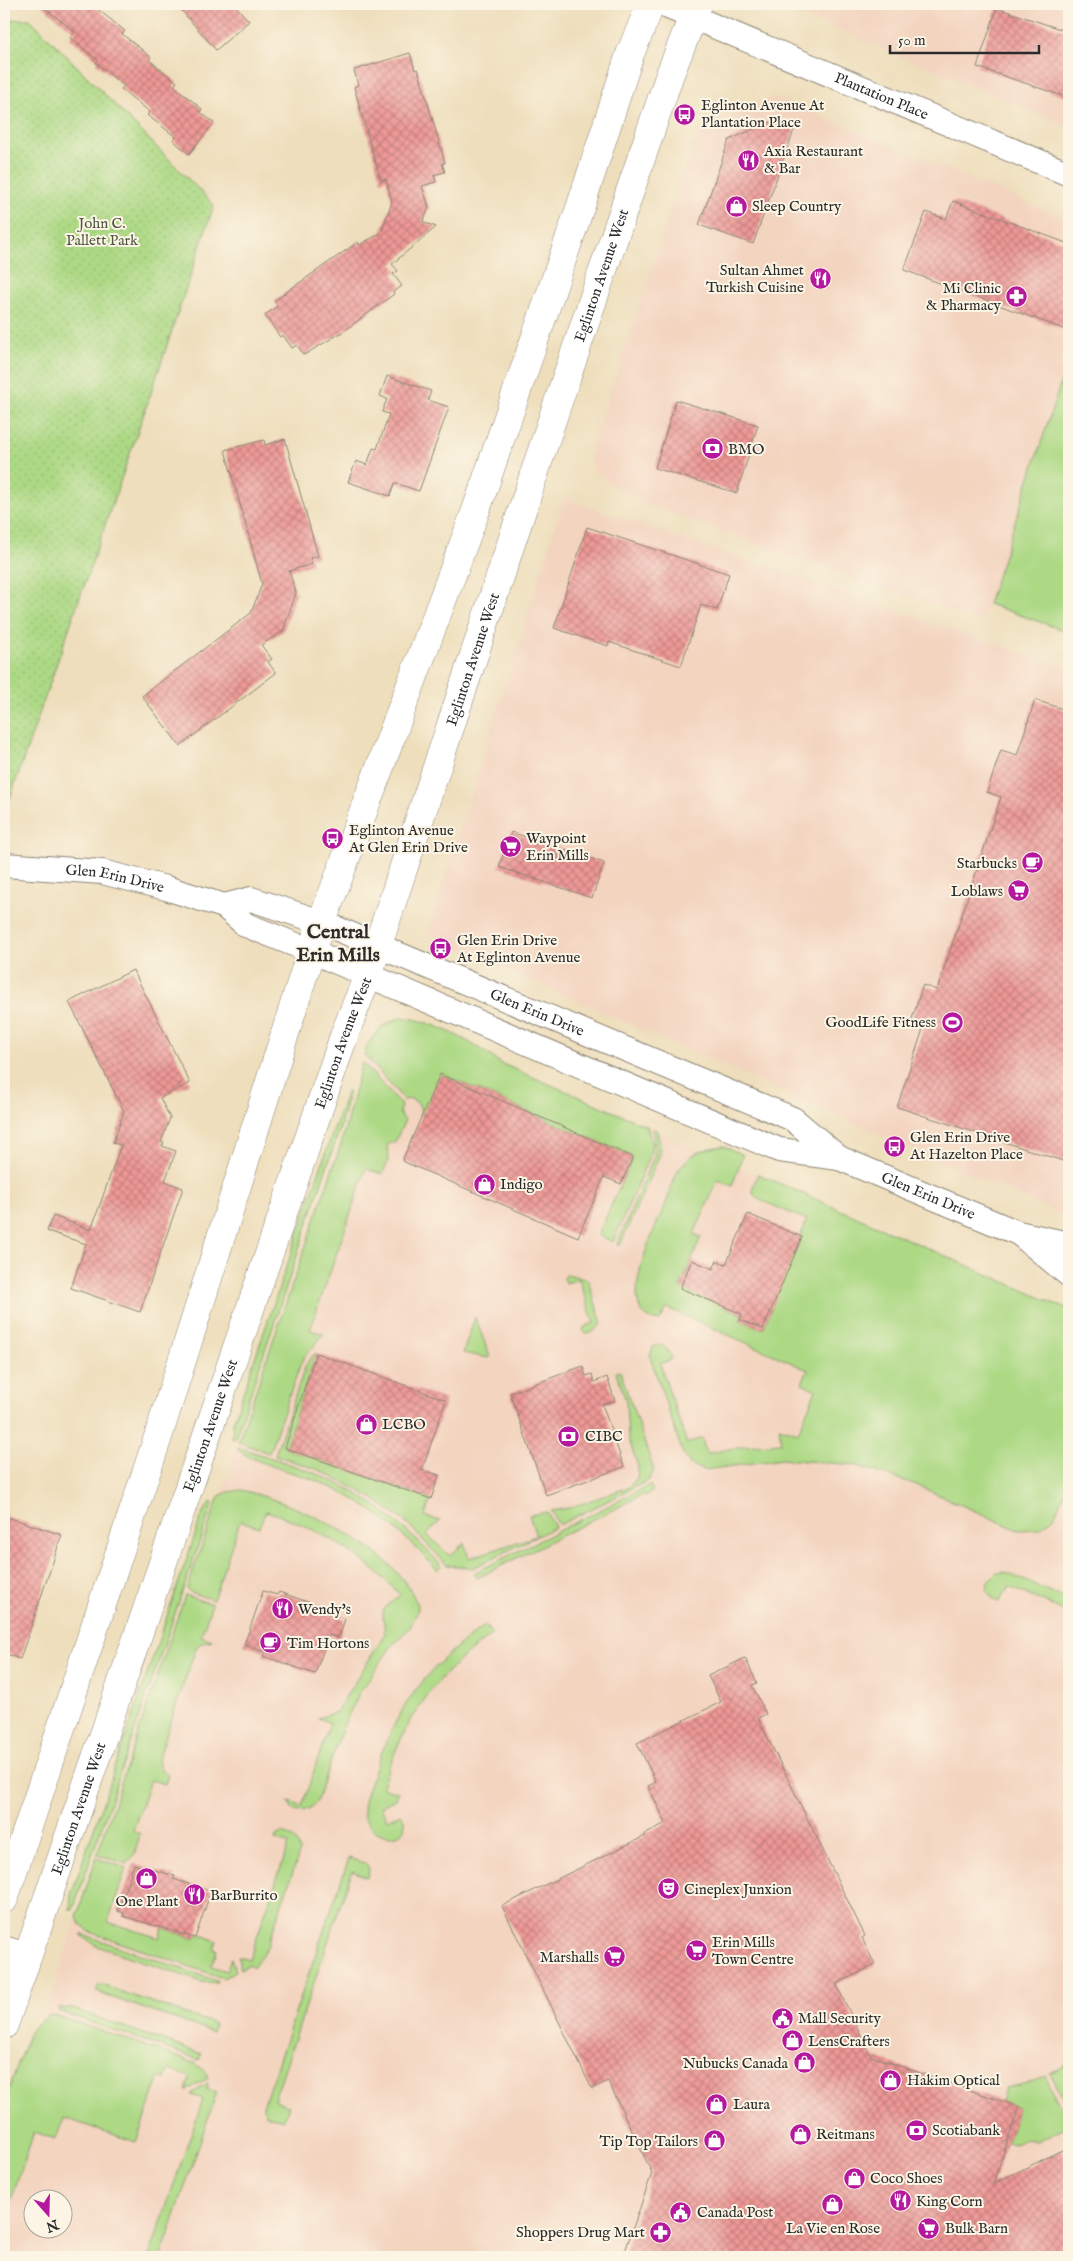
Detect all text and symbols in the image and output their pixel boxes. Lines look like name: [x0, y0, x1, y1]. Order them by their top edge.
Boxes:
scale bar: [890, 22, 1039, 54]
text: 50 m: [898, 31, 926, 50]
street label: Plantation Place: [832, 68, 931, 124]
place label: Eglinton Avenue At Plantation Place: [701, 96, 824, 132]
bus stop icon: Eglinton Avenue At Plantation Place: [673, 102, 697, 126]
place label: Axia Restaurant & Bar: [763, 142, 863, 178]
restaurant icon: Axia Restaurant & Bar: [736, 148, 760, 172]
shop icon: Sleep Country: [724, 194, 748, 218]
place label: Sleep Country: [752, 197, 842, 216]
street label: Eglinton Avenue West: [570, 207, 633, 344]
park label: John C. Pallett Park: [66, 214, 139, 250]
place label: Sultan Ahmet Turkish Cuisine: [706, 261, 804, 297]
restaurant icon: Sultan Ahmet Turkish Cuisine: [808, 267, 832, 291]
place label: Mi Clinic & Pharmacy: [926, 279, 1002, 315]
pharmacy icon: Mi Clinic & Pharmacy: [1005, 285, 1029, 309]
bank icon: BMO: [700, 437, 724, 461]
place label: BMO: [728, 440, 764, 459]
street label: Eglinton Avenue West: [442, 590, 504, 728]
place label: Eglinton Avenue At Glen Erin Drive: [348, 821, 468, 857]
bus stop icon: Eglinton Avenue At Glen Erin Drive: [321, 827, 345, 851]
place label: Waypoint Erin Mills: [526, 829, 589, 865]
supermarket icon: Waypoint Erin Mills: [498, 835, 522, 859]
cafe icon: Starbucks: [1021, 851, 1045, 875]
place label: Starbucks: [957, 854, 1017, 873]
street label: Glen Erin Drive: [65, 860, 166, 897]
supermarket icon: Loblaws: [1007, 879, 1031, 903]
place label: Loblaws: [951, 882, 1003, 901]
district label: Central Erin Mills: [296, 920, 380, 968]
place label: Glen Erin Drive At Eglinton Avenue: [456, 931, 581, 967]
bus stop icon: Glen Erin Drive At Eglinton Avenue: [429, 937, 453, 961]
street label: Eglinton Avenue West: [311, 974, 376, 1111]
street label: Glen Erin Drive: [487, 985, 587, 1041]
sports icon: GoodLife Fitness: [940, 1010, 964, 1034]
place label: GoodLife Fitness: [826, 1013, 936, 1032]
place label: Glen Erin Drive At Hazelton Place: [909, 1128, 1023, 1164]
bus stop icon: Glen Erin Drive At Hazelton Place: [882, 1134, 906, 1158]
street label: Glen Erin Drive: [878, 1168, 978, 1224]
shop icon: Indigo: [472, 1172, 496, 1196]
place label: Indigo: [500, 1175, 543, 1194]
street label: Eglinton Avenue West: [179, 1357, 242, 1494]
shop icon: LCBO: [354, 1412, 378, 1436]
place label: LCBO: [382, 1415, 426, 1434]
bank icon: CIBC: [557, 1424, 581, 1448]
place label: CIBC: [585, 1427, 623, 1446]
restaurant icon: Wendy's: [270, 1597, 294, 1621]
place label: Wendy's: [298, 1600, 351, 1619]
cafe icon: Tim Hortons: [259, 1631, 283, 1655]
place label: Tim Hortons: [287, 1634, 369, 1653]
street label: Eglinton Avenue West: [47, 1740, 111, 1877]
shop icon: One Plant: [135, 1866, 159, 1890]
theatre icon: Cineplex Junxion: [656, 1877, 680, 1901]
place label: Cineplex Junxion: [684, 1880, 792, 1899]
restaurant icon: BarBurrito: [182, 1883, 206, 1907]
place label: BarBurrito: [210, 1886, 278, 1905]
place label: One Plant: [116, 1892, 178, 1911]
place label: Erin Mills Town Centre: [712, 1933, 794, 1969]
supermarket icon: Erin Mills Town Centre: [684, 1939, 708, 1963]
supermarket icon: Marshalls: [603, 1945, 627, 1969]
place label: Marshalls: [540, 1948, 599, 1967]
public building icon: Mall Security: [770, 2006, 794, 2030]
place label: Mall Security: [798, 2009, 881, 2028]
shop icon: LensCrafters: [780, 2029, 804, 2053]
place label: LensCrafters: [808, 2032, 890, 2051]
shop icon: Nubucks Canada: [792, 2051, 816, 2075]
place label: Nubucks Canada: [683, 2054, 789, 2073]
shop icon: Hakim Optical: [879, 2068, 903, 2092]
place label: Hakim Optical: [907, 2071, 1001, 2090]
shop icon: Laura: [705, 2092, 729, 2116]
place label: Laura: [733, 2095, 770, 2114]
bank icon: Scotiabank: [904, 2118, 928, 2142]
place label: Scotiabank: [932, 2121, 1001, 2140]
shop icon: Reitmans: [788, 2122, 812, 2146]
place label: Reitmans: [816, 2125, 875, 2144]
shop icon: Tip Top Tailors: [702, 2129, 726, 2153]
place label: Tip Top Tailors: [600, 2132, 698, 2151]
shop icon: Coco Shoes: [842, 2166, 866, 2190]
place label: Coco Shoes: [870, 2169, 942, 2188]
north arrow: [22, 2188, 72, 2238]
restaurant icon: King Corn: [888, 2189, 912, 2213]
place label: King Corn: [916, 2192, 983, 2211]
shop icon: La Vie en Rose: [821, 2193, 845, 2217]
public building icon: Canada Post: [669, 2200, 693, 2224]
place label: Canada Post: [697, 2203, 773, 2222]
text: N: [43, 2214, 62, 2236]
supermarket icon: Bulk Barn: [917, 2216, 941, 2240]
place label: La Vie en Rose: [786, 2219, 880, 2238]
place label: Bulk Barn: [945, 2219, 1008, 2238]
pharmacy icon: Shoppers Drug Mart: [649, 2220, 673, 2244]
place label: Shoppers Drug Mart: [516, 2223, 645, 2242]

